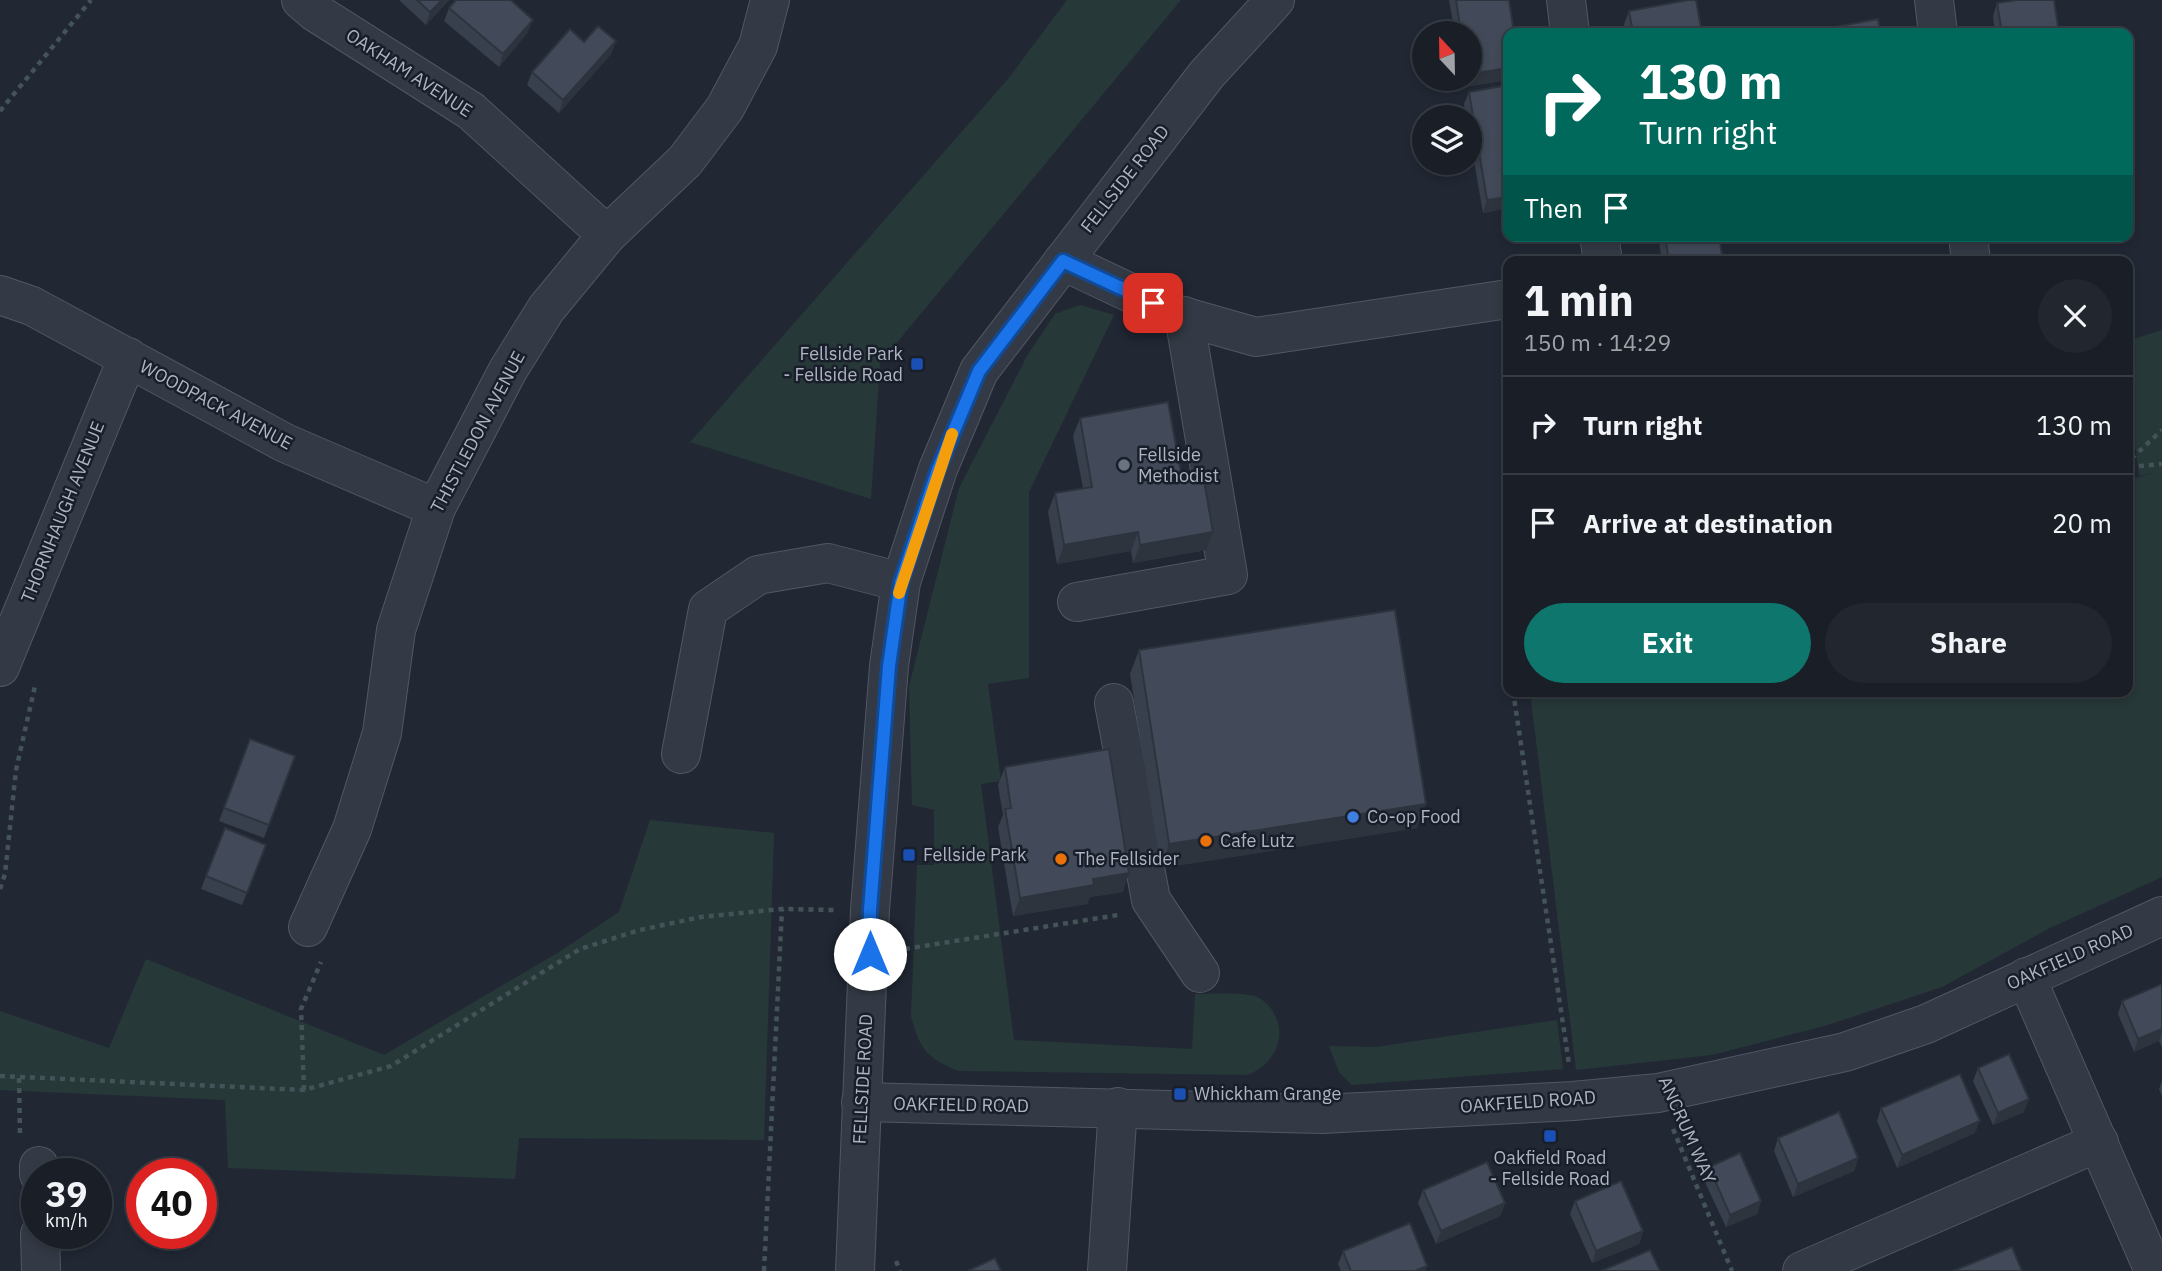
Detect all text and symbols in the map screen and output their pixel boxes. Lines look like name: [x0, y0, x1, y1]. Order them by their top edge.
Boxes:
north arrow: [1412, 21, 1482, 91]
map controls: [1412, 21, 1482, 175]
street label: OAKHAM AVENUE: [342, 23, 477, 122]
text: 130 m: [1639, 49, 1783, 112]
icon: right: [1524, 56, 1615, 147]
button: layers: [1412, 105, 1482, 175]
text: Turn right: [1639, 111, 1777, 153]
street label: FELLSIDE ROAD: [1075, 120, 1174, 237]
icon: arrive: [1597, 189, 1635, 227]
text: Then: [1524, 191, 1583, 225]
pin: [1123, 273, 1183, 333]
text: 1 min: [1524, 273, 1634, 328]
button: close: [2038, 279, 2112, 353]
icon: arrive: [1134, 284, 1172, 322]
text: 150 m · 14:29: [1524, 327, 1671, 357]
place label: Fellside Park - Fellside Road: [783, 342, 904, 386]
street label: THISTLEDON AVENUE: [425, 347, 530, 517]
street label: WOODPACK AVENUE: [136, 355, 296, 455]
marker: Fellside Park - Fellside Road: [909, 356, 925, 372]
icon: right: [1524, 406, 1562, 444]
text: Turn right: [1583, 408, 1702, 442]
text: 130 m: [2036, 408, 2112, 442]
street label: THORNHAUGH AVENUE: [16, 418, 109, 606]
place label: Fellside Methodist: [1138, 443, 1219, 487]
marker: Fellside Methodist: [1116, 457, 1132, 473]
icon: arrive: [1524, 504, 1562, 542]
text: Arrive at destination: [1583, 506, 1833, 540]
text: 20 m: [2052, 506, 2112, 540]
button: Exit: [1524, 603, 1811, 683]
button: Share: [1825, 603, 2112, 683]
place label: Co-op Food: [1367, 805, 1461, 828]
marker: Co-op Food: [1345, 809, 1361, 825]
place label: Cafe Lutz: [1220, 829, 1294, 852]
marker: Cafe Lutz: [1198, 833, 1214, 849]
place label: Fellside Park: [923, 843, 1027, 866]
marker: Fellside Park: [901, 847, 917, 863]
place label: The Fellsider: [1075, 847, 1179, 870]
marker: The Fellsider: [1053, 851, 1069, 867]
position arrow: [833, 917, 907, 991]
street label: OAKFIELD ROAD: [2003, 918, 2137, 995]
street label: FELLSIDE ROAD: [848, 1013, 877, 1145]
street label: ANCRUM WAY: [1654, 1073, 1721, 1187]
place label: Whickham Grange: [1194, 1082, 1341, 1105]
street label: OAKFIELD ROAD: [1459, 1085, 1597, 1118]
marker: Whickham Grange: [1172, 1086, 1188, 1102]
street label: OAKFIELD ROAD: [893, 1092, 1029, 1117]
marker: Oakfield Road - Fellside Road: [1542, 1128, 1558, 1144]
place label: Oakfield Road - Fellside Road: [1490, 1146, 1610, 1190]
speed limit sign: 40: [126, 1158, 217, 1249]
text: 39: [45, 1171, 88, 1217]
text: km/h: [45, 1209, 88, 1232]

